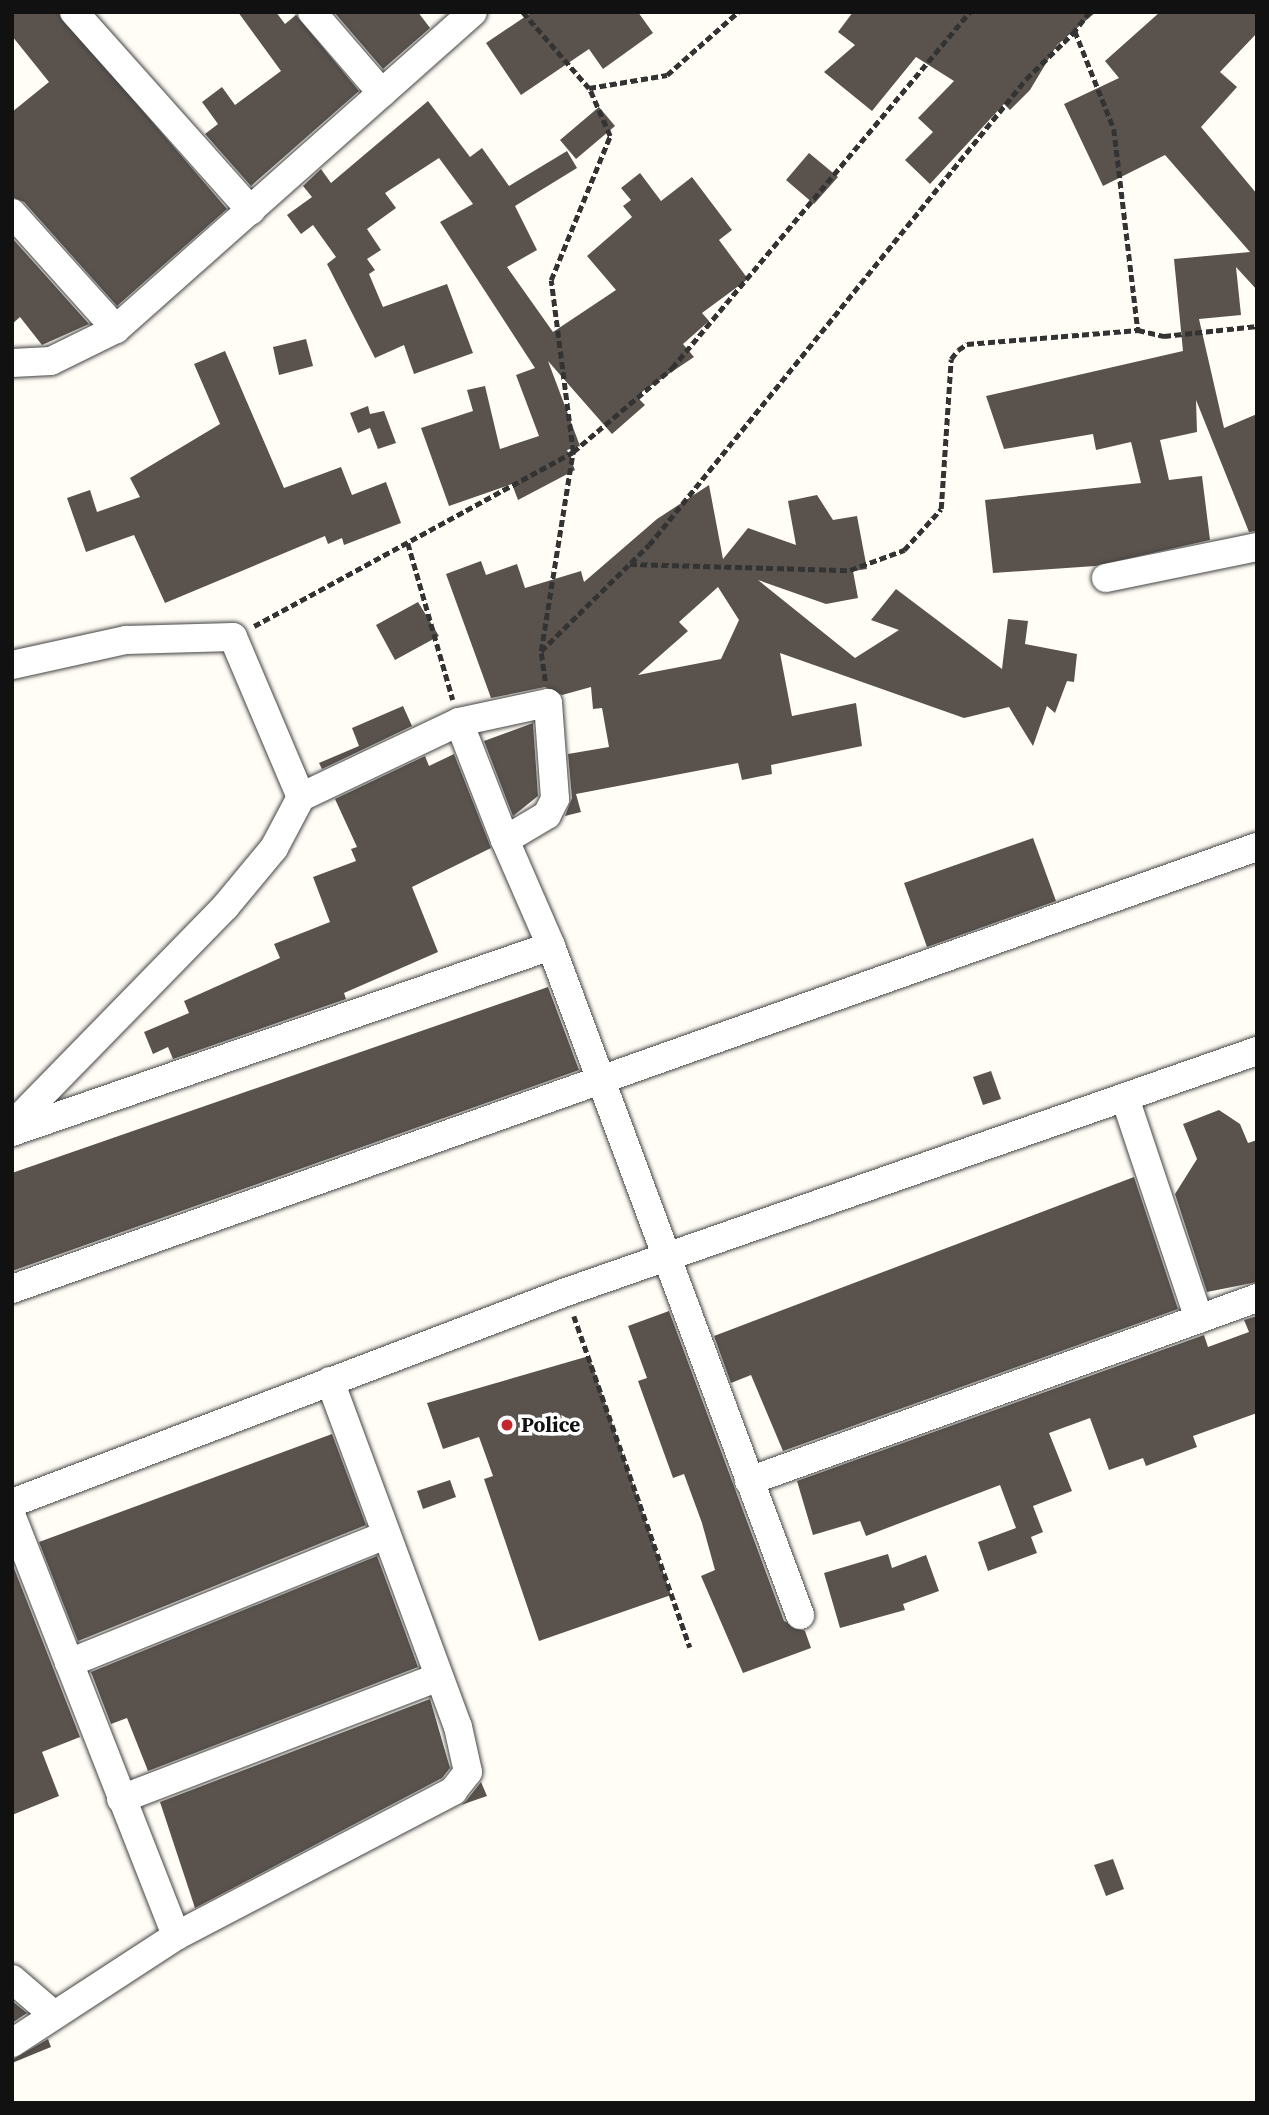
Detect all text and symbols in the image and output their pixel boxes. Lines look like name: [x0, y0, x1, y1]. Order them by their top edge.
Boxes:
place label: Police: [521, 1412, 580, 1438]
marker: Police: [499, 1417, 515, 1433]

